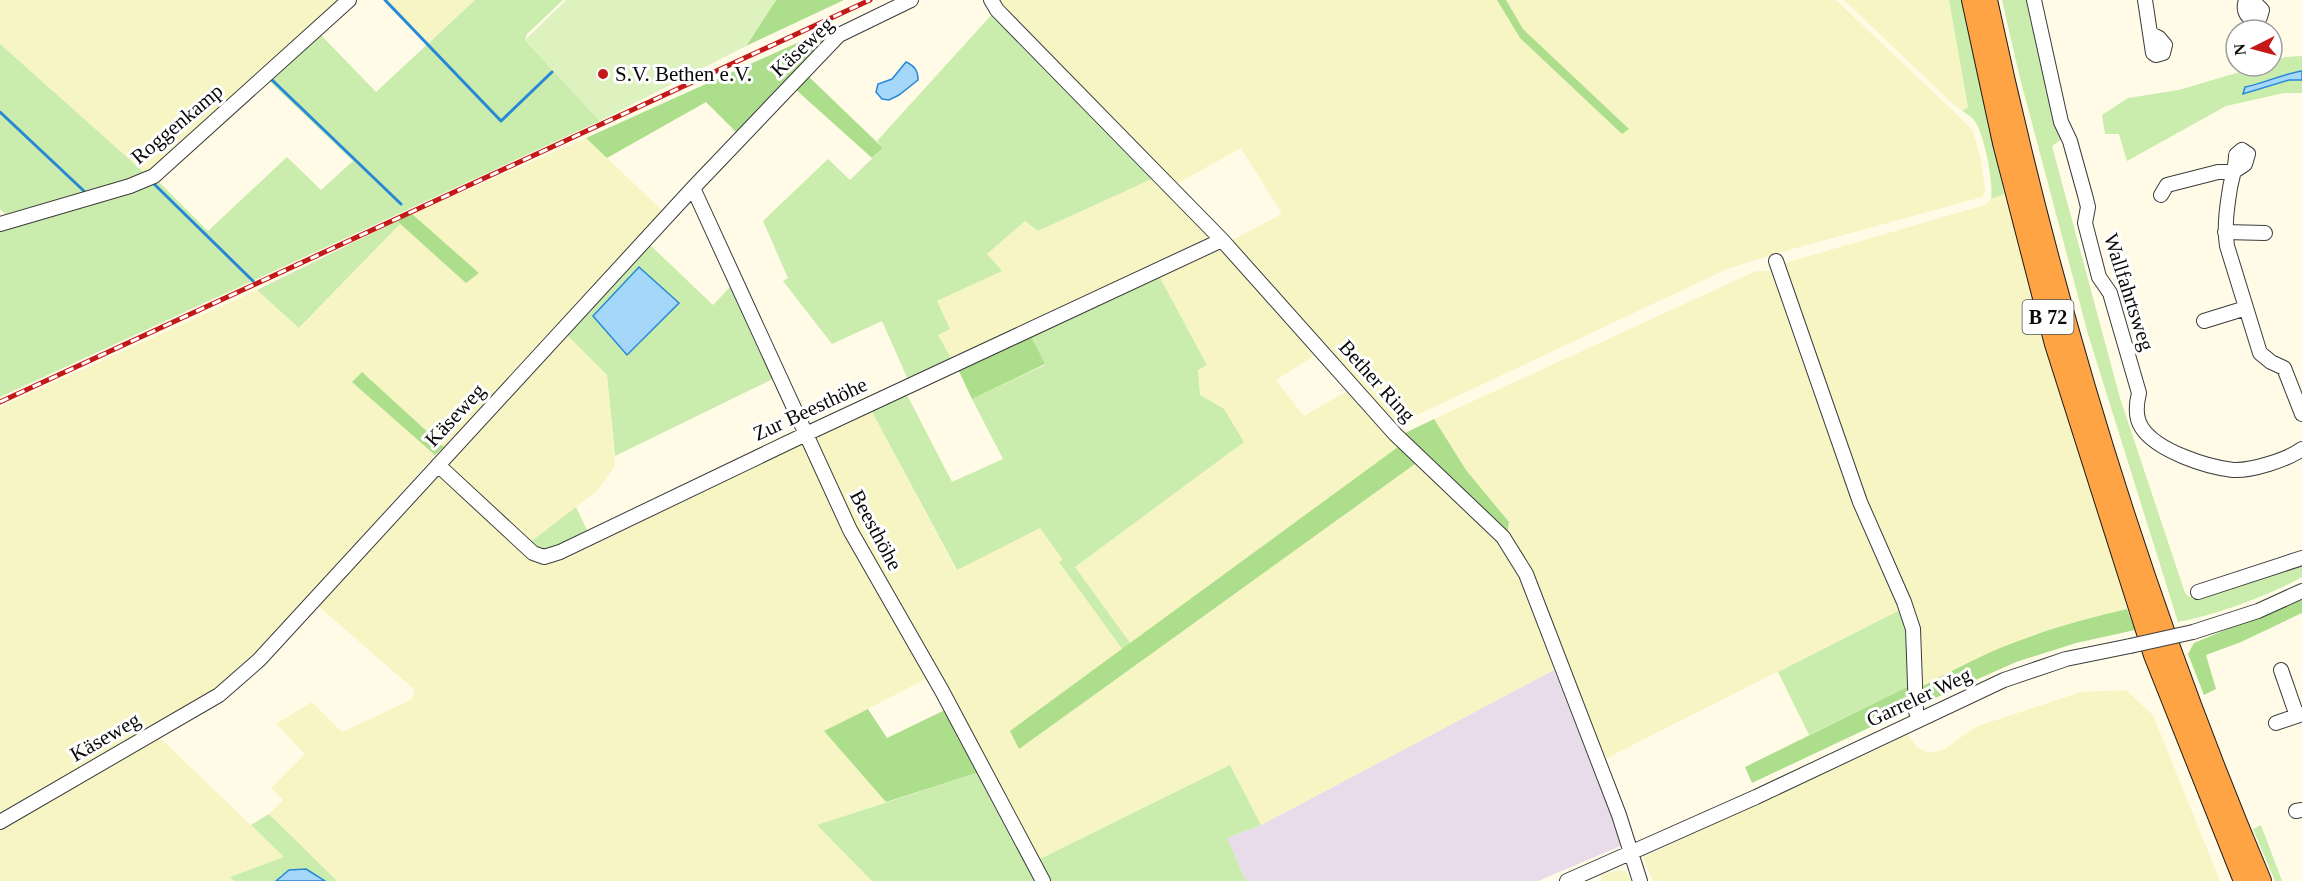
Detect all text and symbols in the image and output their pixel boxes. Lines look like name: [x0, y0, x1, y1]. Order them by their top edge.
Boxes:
street label: Käseweg: [766, 12, 839, 82]
north arrow: [2224, 18, 2284, 78]
text: N: [2230, 42, 2249, 56]
place label: S.V. Bethen e.V.: [615, 62, 752, 86]
marker: S.V. Bethen e.V.: [596, 67, 610, 81]
street label: Roggenkamp: [126, 79, 228, 169]
street label: Wallfahrtsweg: [2099, 230, 2159, 354]
road number: B 72: [2022, 300, 2074, 334]
street label: Bether Ring: [1334, 335, 1420, 427]
street label: Zur Beesthöhe: [749, 372, 871, 446]
street label: Käseweg: [420, 378, 490, 451]
street label: Beesthöhe: [845, 486, 907, 574]
street label: Garreler Weg: [1863, 662, 1976, 732]
street label: Käseweg: [66, 707, 145, 767]

